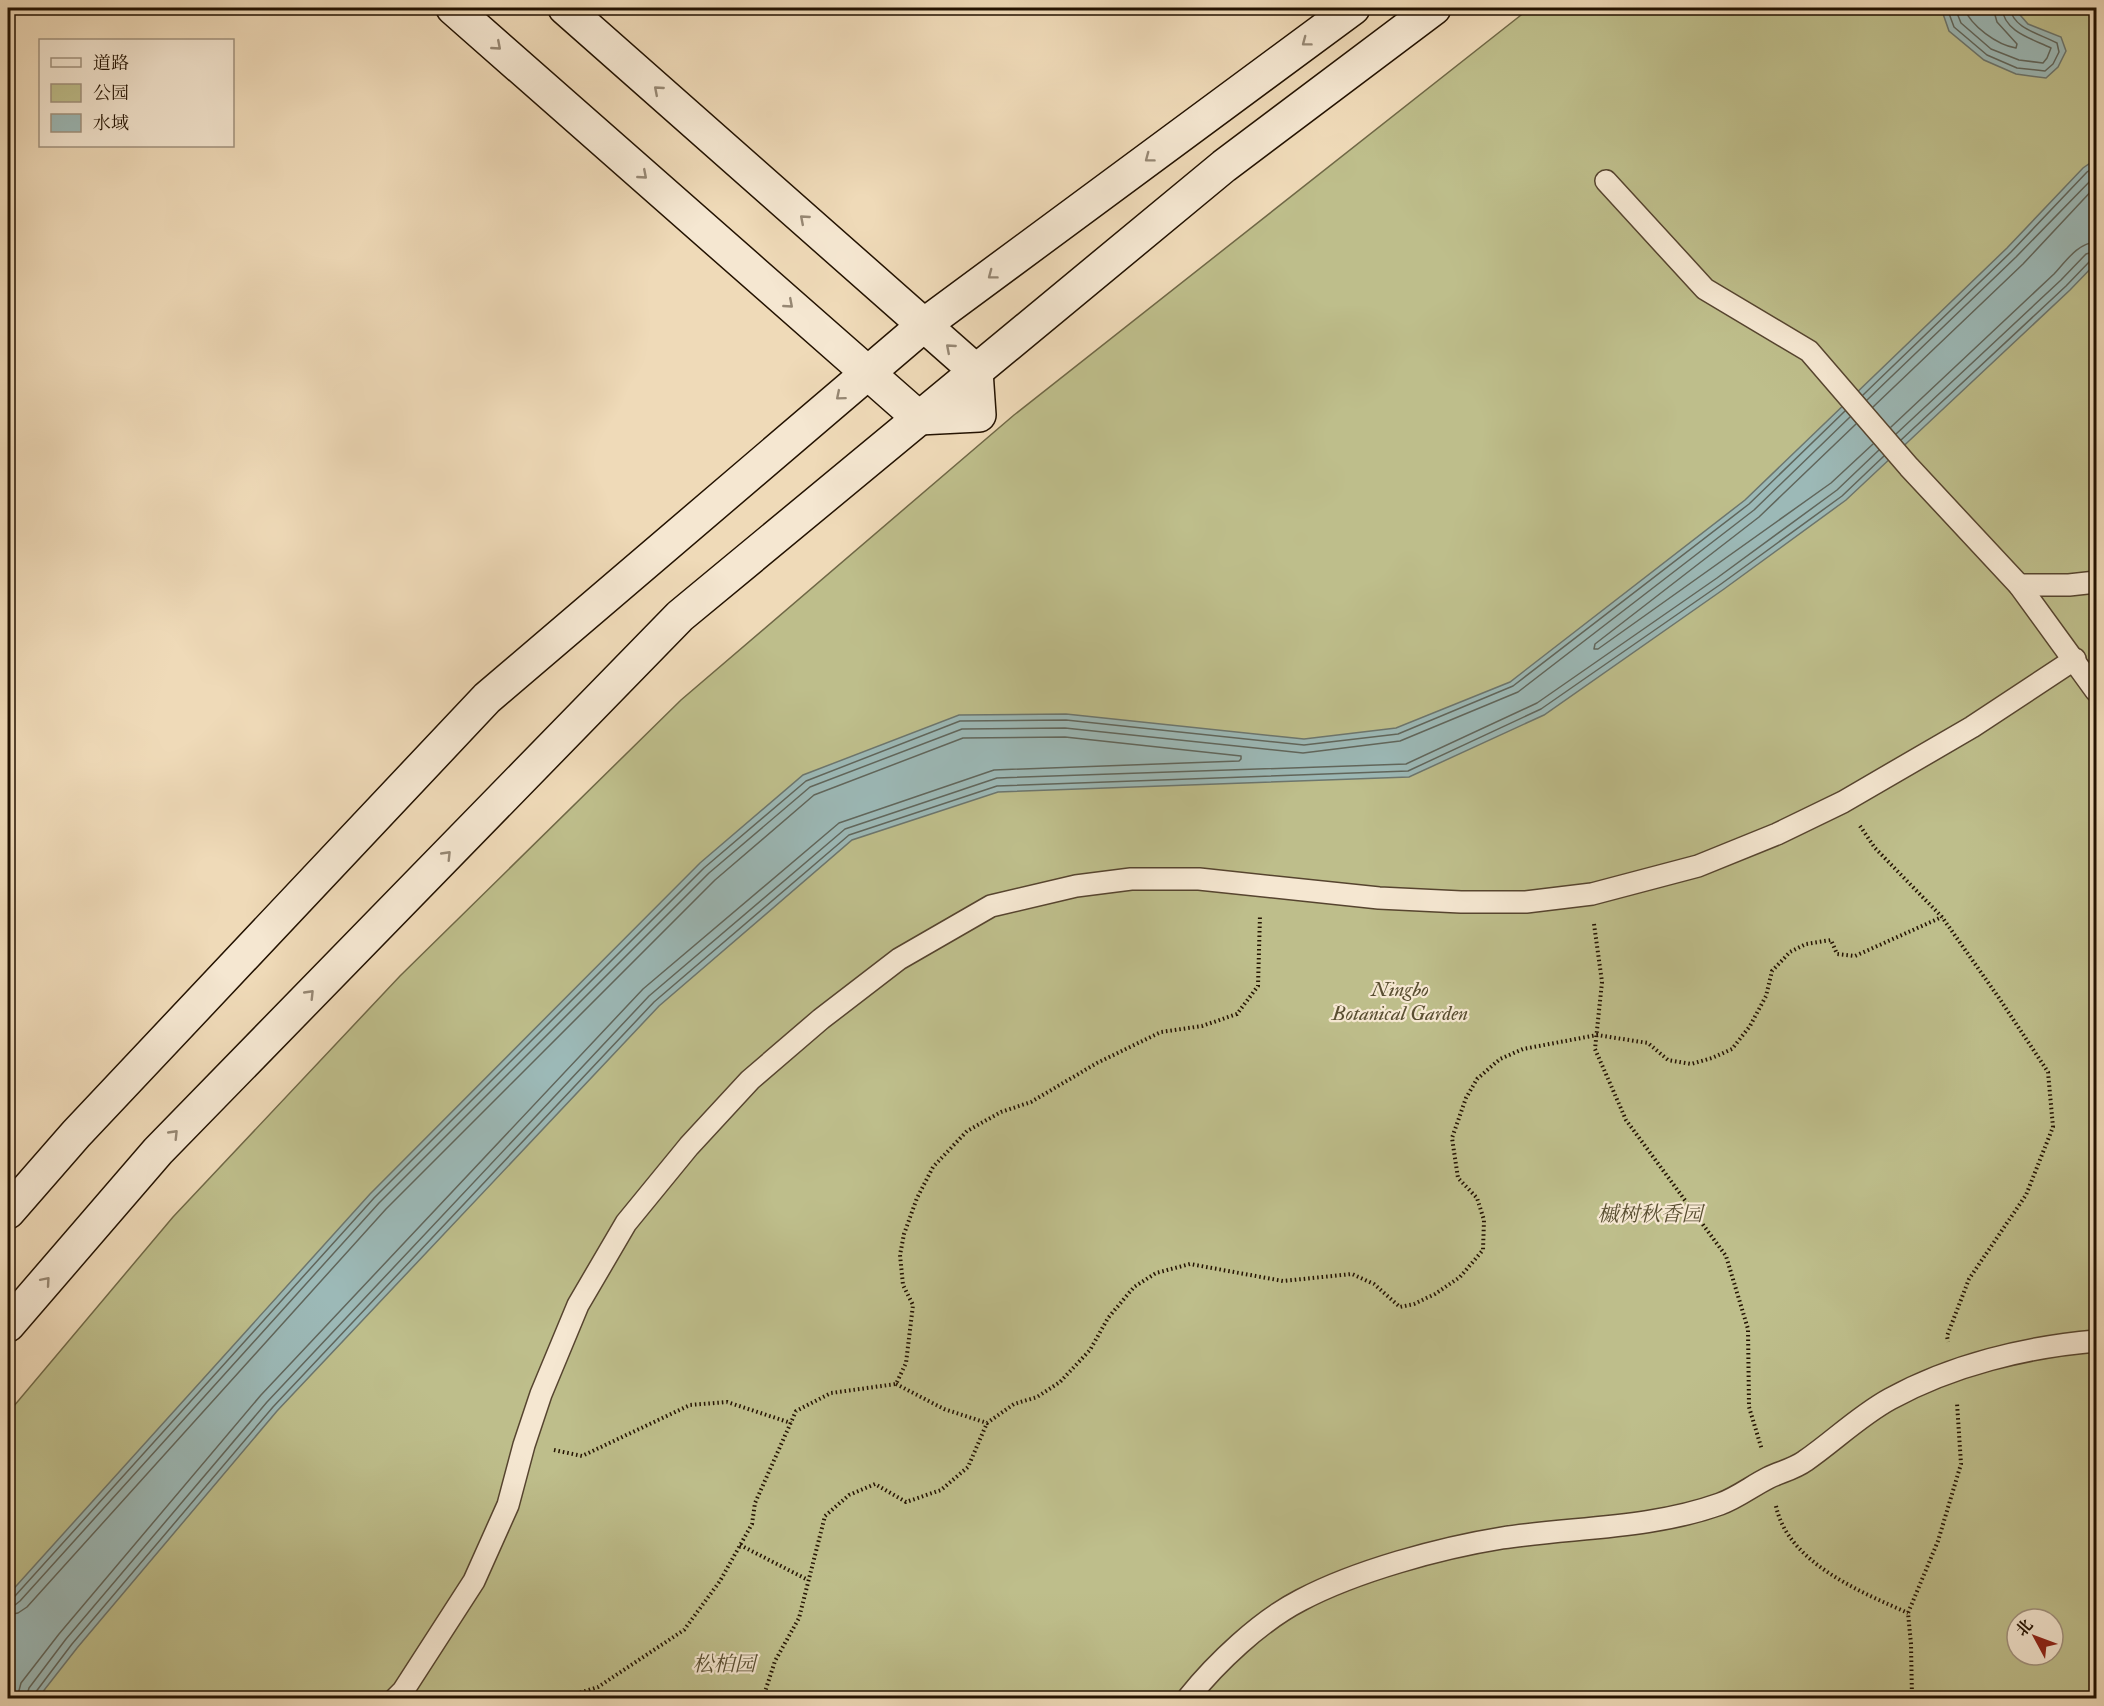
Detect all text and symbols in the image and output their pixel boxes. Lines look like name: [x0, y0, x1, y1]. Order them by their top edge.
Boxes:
one-way arrow: [1301, 35, 1312, 46]
legend: [39, 39, 234, 147]
one-way arrow: [490, 39, 501, 50]
text: 道路: [93, 52, 129, 75]
text: 公园: [93, 82, 129, 105]
one-way arrow: [654, 86, 665, 97]
text: 水域: [93, 112, 129, 135]
one-way arrow: [1145, 151, 1156, 162]
one-way arrow: [636, 168, 647, 179]
one-way arrow: [800, 215, 811, 226]
one-way arrow: [988, 267, 999, 278]
one-way arrow: [782, 297, 793, 308]
one-way arrow: [946, 344, 957, 355]
one-way arrow: [836, 389, 847, 400]
one-way arrow: [439, 851, 450, 862]
park label: Ningbo Botanical Garden: [1331, 976, 1468, 1027]
one-way arrow: [303, 991, 314, 1002]
one-way arrow: [167, 1131, 178, 1142]
park label: 槭树秋香园: [1598, 1201, 1705, 1228]
one-way arrow: [39, 1277, 50, 1288]
north arrow: [2005, 1607, 2065, 1667]
text: 北: [2012, 1615, 2037, 1640]
park label: 松柏园: [693, 1651, 758, 1678]

